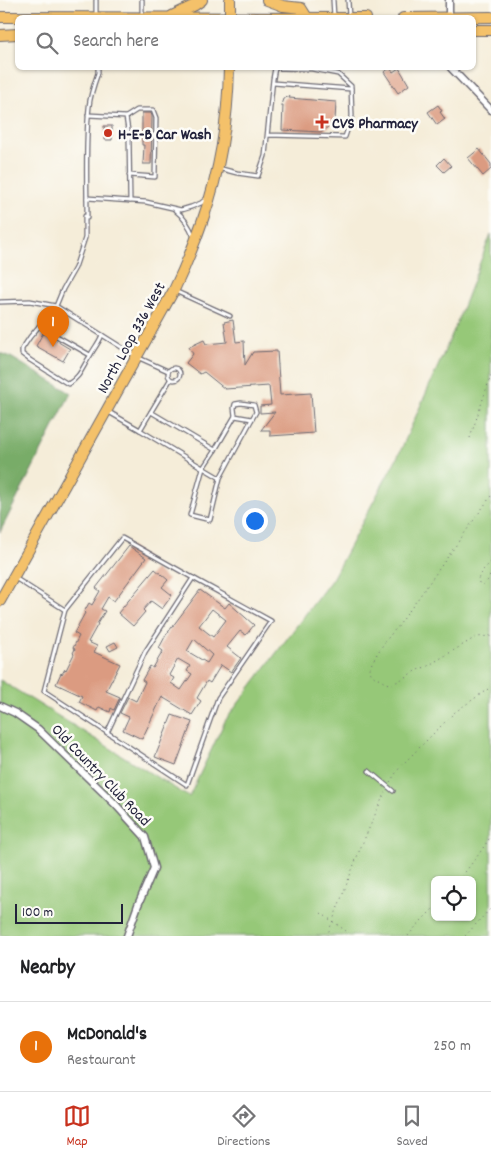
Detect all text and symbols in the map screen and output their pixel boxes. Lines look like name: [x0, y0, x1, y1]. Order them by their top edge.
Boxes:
search box: [15, 15, 476, 70]
icon: search: [33, 29, 61, 57]
text: Search here: [73, 29, 159, 56]
place label: CVS Pharmacy: [332, 113, 419, 136]
marker: CVS Pharmacy: [316, 116, 328, 128]
place label: H-E-B Car Wash: [118, 124, 211, 147]
marker: H-E-B Car Wash: [102, 127, 114, 139]
street label: North Loop 336 West: [92, 278, 172, 398]
pin: 1: [37, 306, 69, 347]
your location: [242, 508, 268, 534]
street label: Old Country Club Road: [45, 719, 155, 832]
map controls: [431, 876, 476, 921]
button: locate: [431, 876, 476, 921]
scale bar: [15, 901, 122, 924]
text: 100 m: [22, 903, 53, 923]
text: Nearby: [20, 954, 75, 984]
text: McDonald's: [67, 1022, 147, 1049]
text: 1: [34, 1035, 38, 1058]
text: 250 m: [433, 1035, 471, 1058]
text: Restaurant: [67, 1049, 136, 1072]
tab: Map: [63, 1102, 91, 1152]
tab: Directions: [217, 1102, 270, 1152]
tab: Saved: [397, 1102, 428, 1152]

